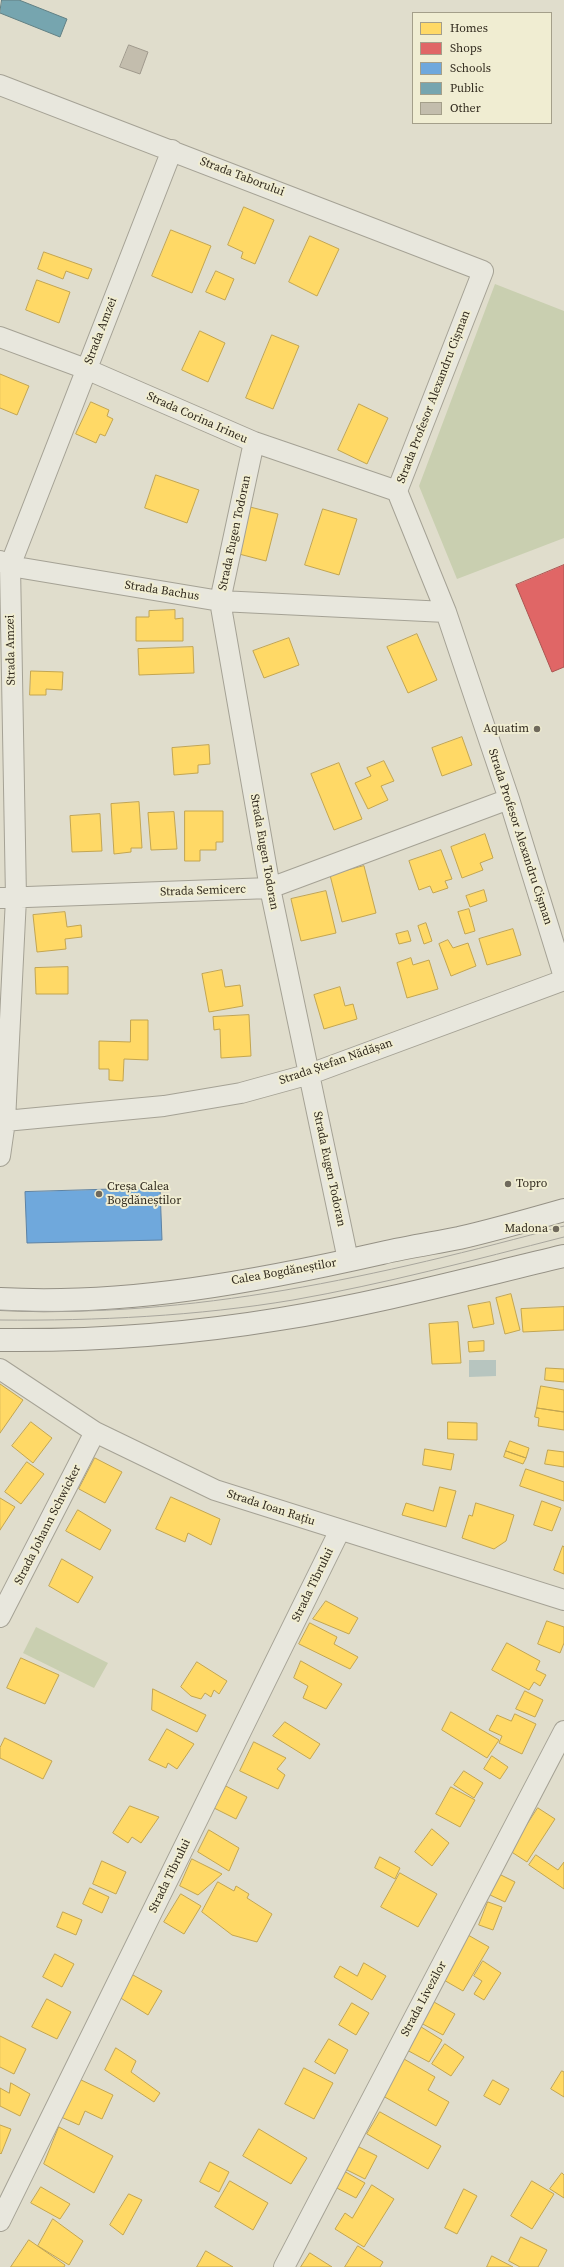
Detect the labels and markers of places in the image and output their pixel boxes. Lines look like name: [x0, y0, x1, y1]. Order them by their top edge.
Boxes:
place label: Aquatim: [483, 722, 529, 736]
marker: Aquatim: [532, 724, 542, 734]
place label: Topro: [516, 1177, 547, 1191]
marker: Topro: [503, 1179, 513, 1189]
place label: Creșa Calea Bogdăneștilor: [107, 1180, 181, 1208]
marker: Creșa Calea Bogdăneștilor: [94, 1189, 104, 1199]
place label: Madona: [505, 1222, 548, 1236]
marker: Madona: [551, 1224, 561, 1234]

